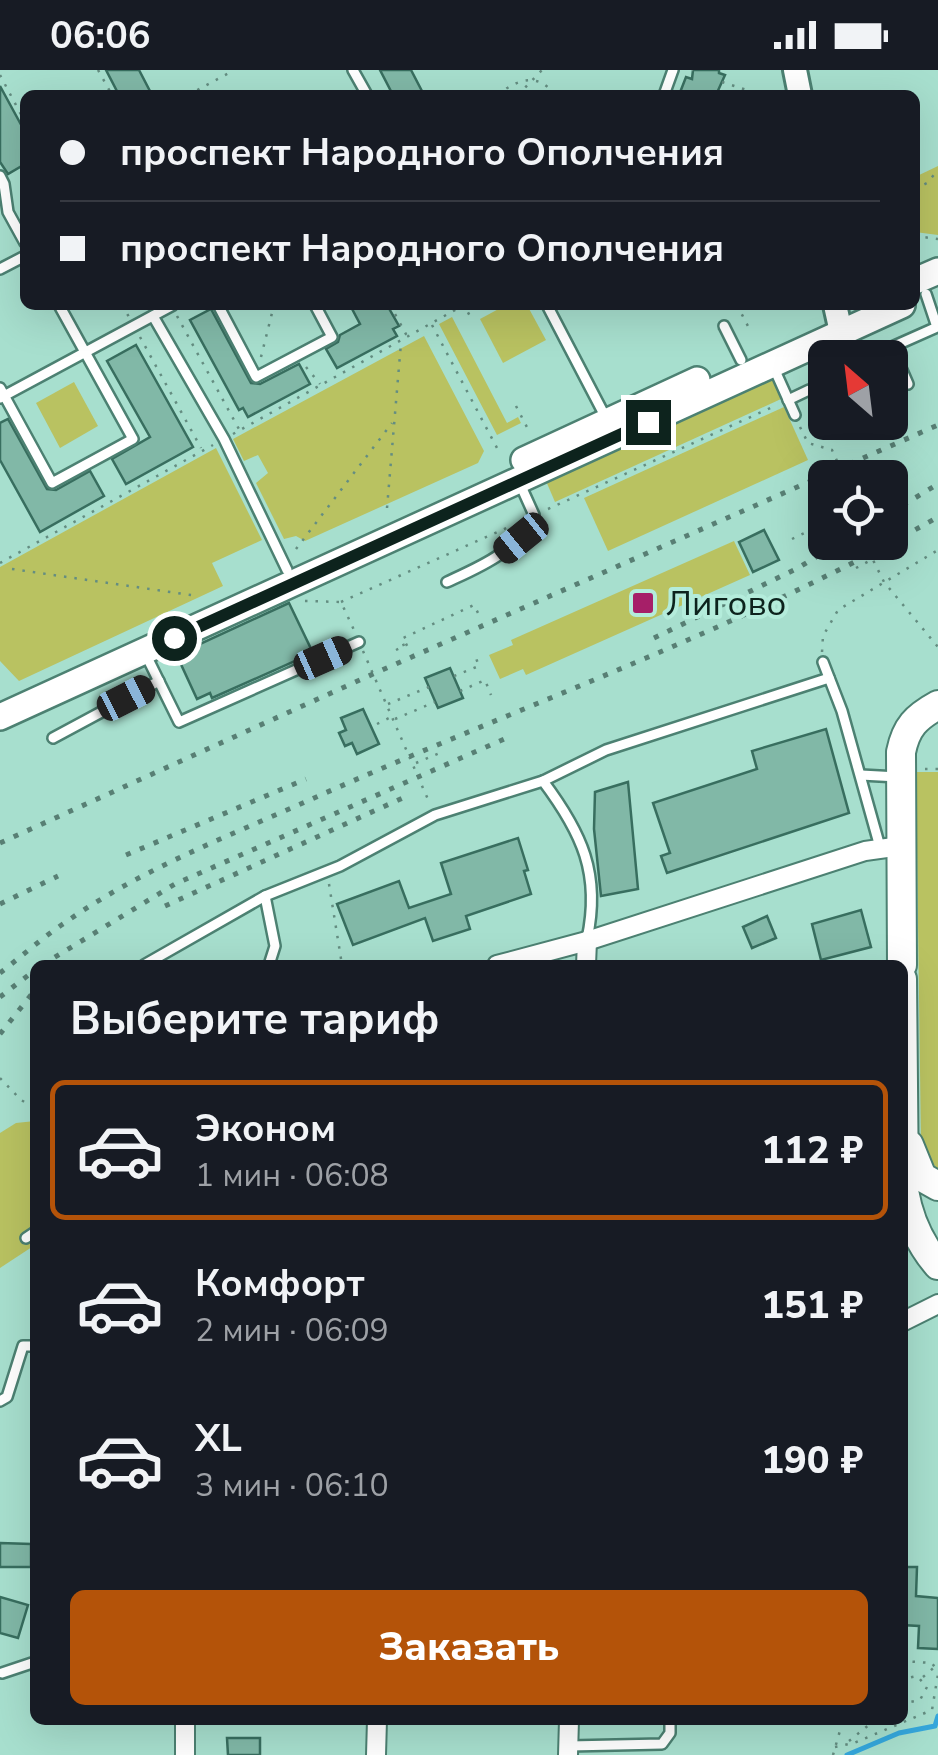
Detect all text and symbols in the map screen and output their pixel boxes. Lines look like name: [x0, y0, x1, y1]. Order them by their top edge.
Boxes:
text: 06:06: [50, 10, 151, 61]
text: проспект Народного Ополчения: [120, 127, 724, 178]
text: проспект Народного Ополчения: [120, 223, 724, 274]
north arrow: [808, 340, 908, 440]
map controls: [808, 340, 908, 560]
route end: [626, 400, 671, 445]
button: locate: [808, 460, 908, 560]
car: [488, 507, 554, 569]
place label: Лигово: [666, 580, 786, 627]
marker: Лигово: [630, 590, 656, 616]
route start: [152, 616, 197, 661]
car: [289, 632, 357, 684]
car: [92, 671, 160, 725]
text: Выберите тариф: [70, 989, 440, 1050]
text: Эконом: [195, 1103, 336, 1154]
icon: car: [75, 1105, 165, 1195]
text: 112 ₽: [761, 1125, 863, 1176]
text: 1 мин · 06:08: [195, 1154, 389, 1197]
text: Комфорт: [195, 1258, 364, 1309]
icon: car: [75, 1260, 165, 1350]
text: 151 ₽: [761, 1280, 863, 1331]
text: 2 мин · 06:09: [195, 1309, 389, 1352]
text: XL: [195, 1413, 242, 1464]
icon: car: [75, 1415, 165, 1505]
text: 190 ₽: [761, 1435, 863, 1486]
text: 3 мин · 06:10: [195, 1464, 389, 1507]
button: Заказать: [70, 1590, 868, 1705]

